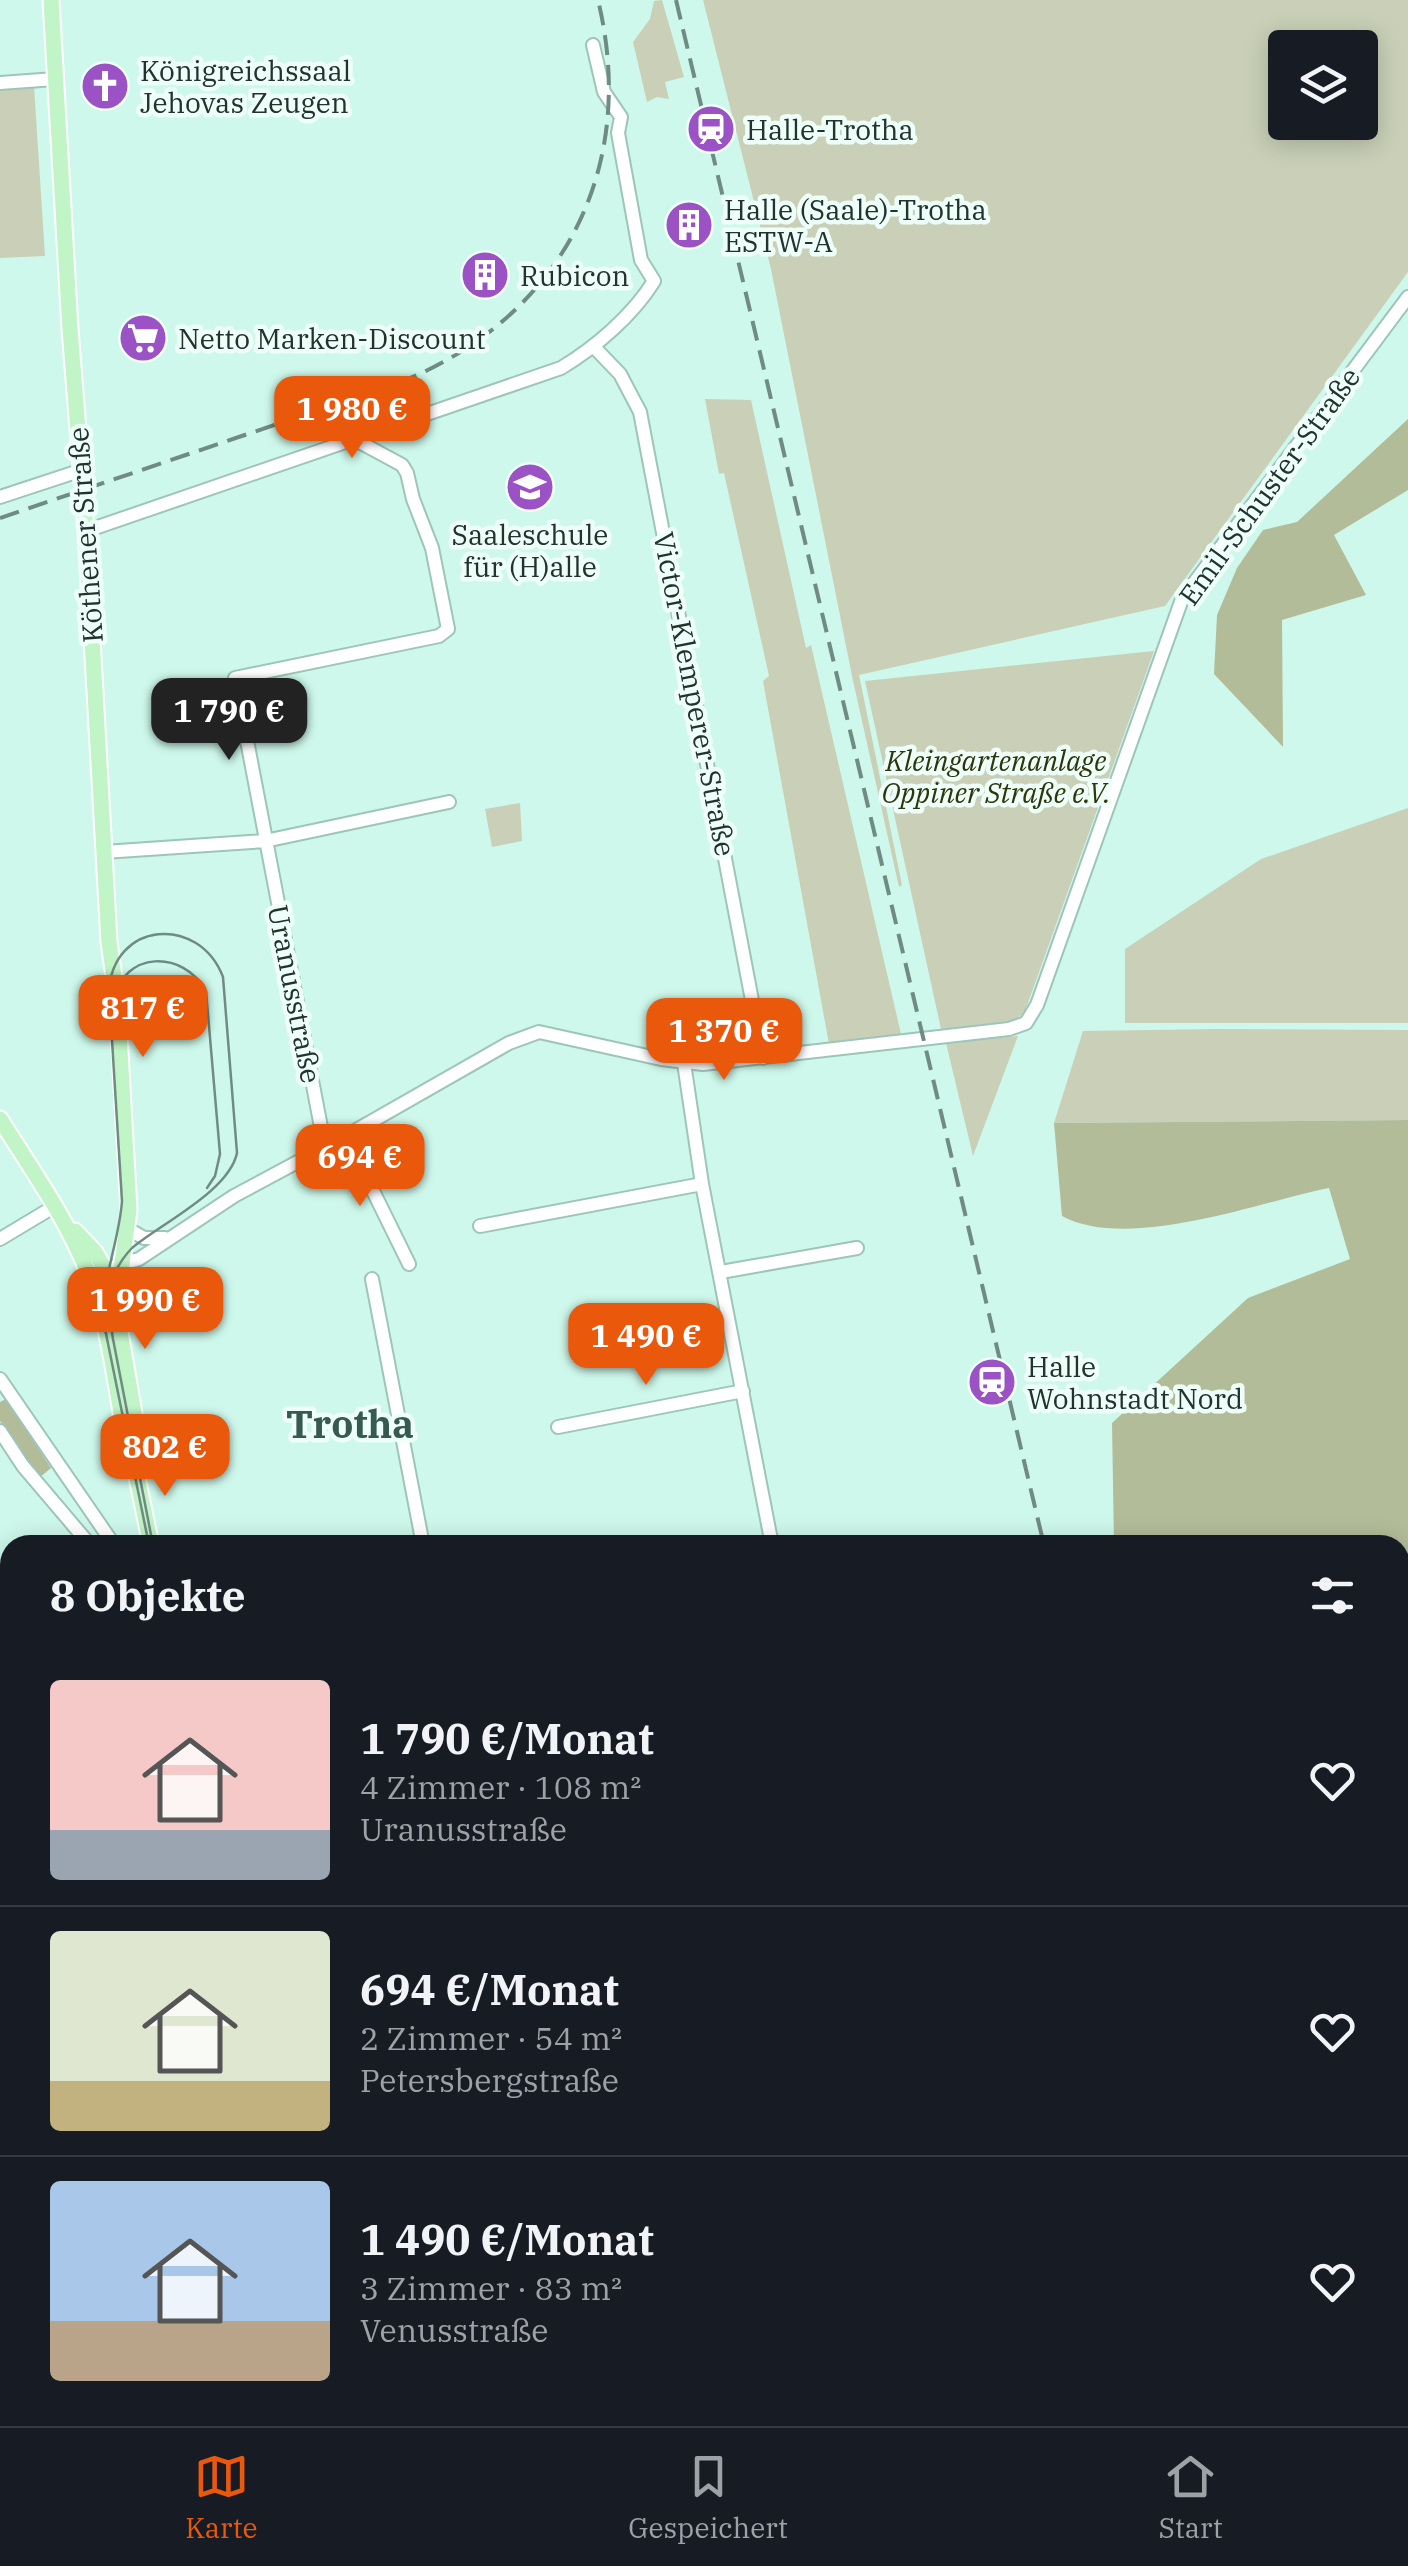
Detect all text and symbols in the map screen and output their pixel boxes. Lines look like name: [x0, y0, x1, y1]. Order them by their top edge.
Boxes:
map controls: [1268, 30, 1378, 140]
button: layers: [1268, 30, 1378, 140]
place label: Königreichssaal Jehovas Zeugen: [140, 52, 351, 121]
church icon: Königreichssaal Jehovas Zeugen: [79, 60, 131, 112]
station icon: Halle-Trotha: [685, 103, 737, 155]
place label: Halle-Trotha: [746, 111, 914, 148]
place label: Halle (Saale)-Trotha ESTW-A: [724, 191, 987, 260]
building icon: Halle (Saale)-Trotha ESTW-A: [663, 199, 715, 251]
building icon: Rubicon: [459, 249, 511, 301]
place label: Rubicon: [520, 257, 629, 294]
supermarket icon: Netto Marken-Discount: [117, 312, 169, 364]
place label: Netto Marken-Discount: [178, 320, 486, 357]
street label: Emil-Schuster-Straße: [1170, 359, 1368, 613]
pin: 1 980 €: [260, 376, 444, 461]
text: 1 980 €: [296, 387, 408, 429]
street label: Köthener Straße: [59, 426, 111, 644]
school or university icon: Saaleschule für (H)alle: [504, 461, 556, 513]
place label: Saaleschule für (H)alle: [452, 516, 608, 585]
street label: Victor-Klemperer-Straße: [645, 529, 745, 859]
pin: 1 790 €: [137, 678, 321, 763]
text: 1 790 €: [173, 689, 285, 731]
park label: Kleingartenanlage Oppiner Straße e.V.: [882, 742, 1110, 811]
street label: Uranusstraße: [260, 902, 330, 1086]
pin: 817 €: [73, 975, 213, 1060]
text: 817 €: [101, 986, 185, 1028]
pin: 1 370 €: [632, 998, 816, 1083]
text: 1 370 €: [668, 1009, 780, 1051]
pin: 694 €: [290, 1124, 430, 1209]
text: 694 €: [318, 1135, 402, 1177]
pin: 1 990 €: [53, 1267, 237, 1352]
text: 1 990 €: [89, 1278, 201, 1320]
pin: 1 490 €: [554, 1303, 738, 1388]
text: 1 490 €: [590, 1314, 702, 1356]
place label: Halle Wohnstadt Nord: [1027, 1348, 1243, 1417]
station icon: Halle Wohnstadt Nord: [966, 1356, 1018, 1408]
district label: Trotha: [286, 1399, 414, 1448]
pin: 802 €: [95, 1414, 235, 1499]
text: 802 €: [123, 1425, 207, 1467]
text: 8 Objekte: [50, 1568, 246, 1623]
icon: filters: [1305, 1568, 1360, 1623]
text: 1 790 €/Monat: [360, 1711, 654, 1766]
icon: home: [130, 1720, 250, 1840]
icon: heart: [1305, 1753, 1360, 1808]
text: 4 Zimmer · 108 m²: [360, 1766, 641, 1808]
text: Uranusstraße: [360, 1808, 567, 1850]
text: 694 €/Monat: [360, 1962, 619, 2017]
icon: home: [130, 1971, 250, 2091]
icon: heart: [1305, 2004, 1360, 2059]
text: 2 Zimmer · 54 m²: [360, 2017, 622, 2059]
text: Petersbergstraße: [360, 2059, 619, 2101]
text: 1 490 €/Monat: [360, 2212, 654, 2267]
icon: home: [130, 2221, 250, 2341]
icon: heart: [1305, 2254, 1360, 2309]
text: 3 Zimmer · 83 m²: [360, 2267, 622, 2309]
text: Venusstraße: [360, 2309, 548, 2351]
tab: Karte: [185, 2449, 258, 2546]
tab: Gespeichert: [628, 2449, 788, 2546]
tab: Start: [1158, 2449, 1223, 2546]

